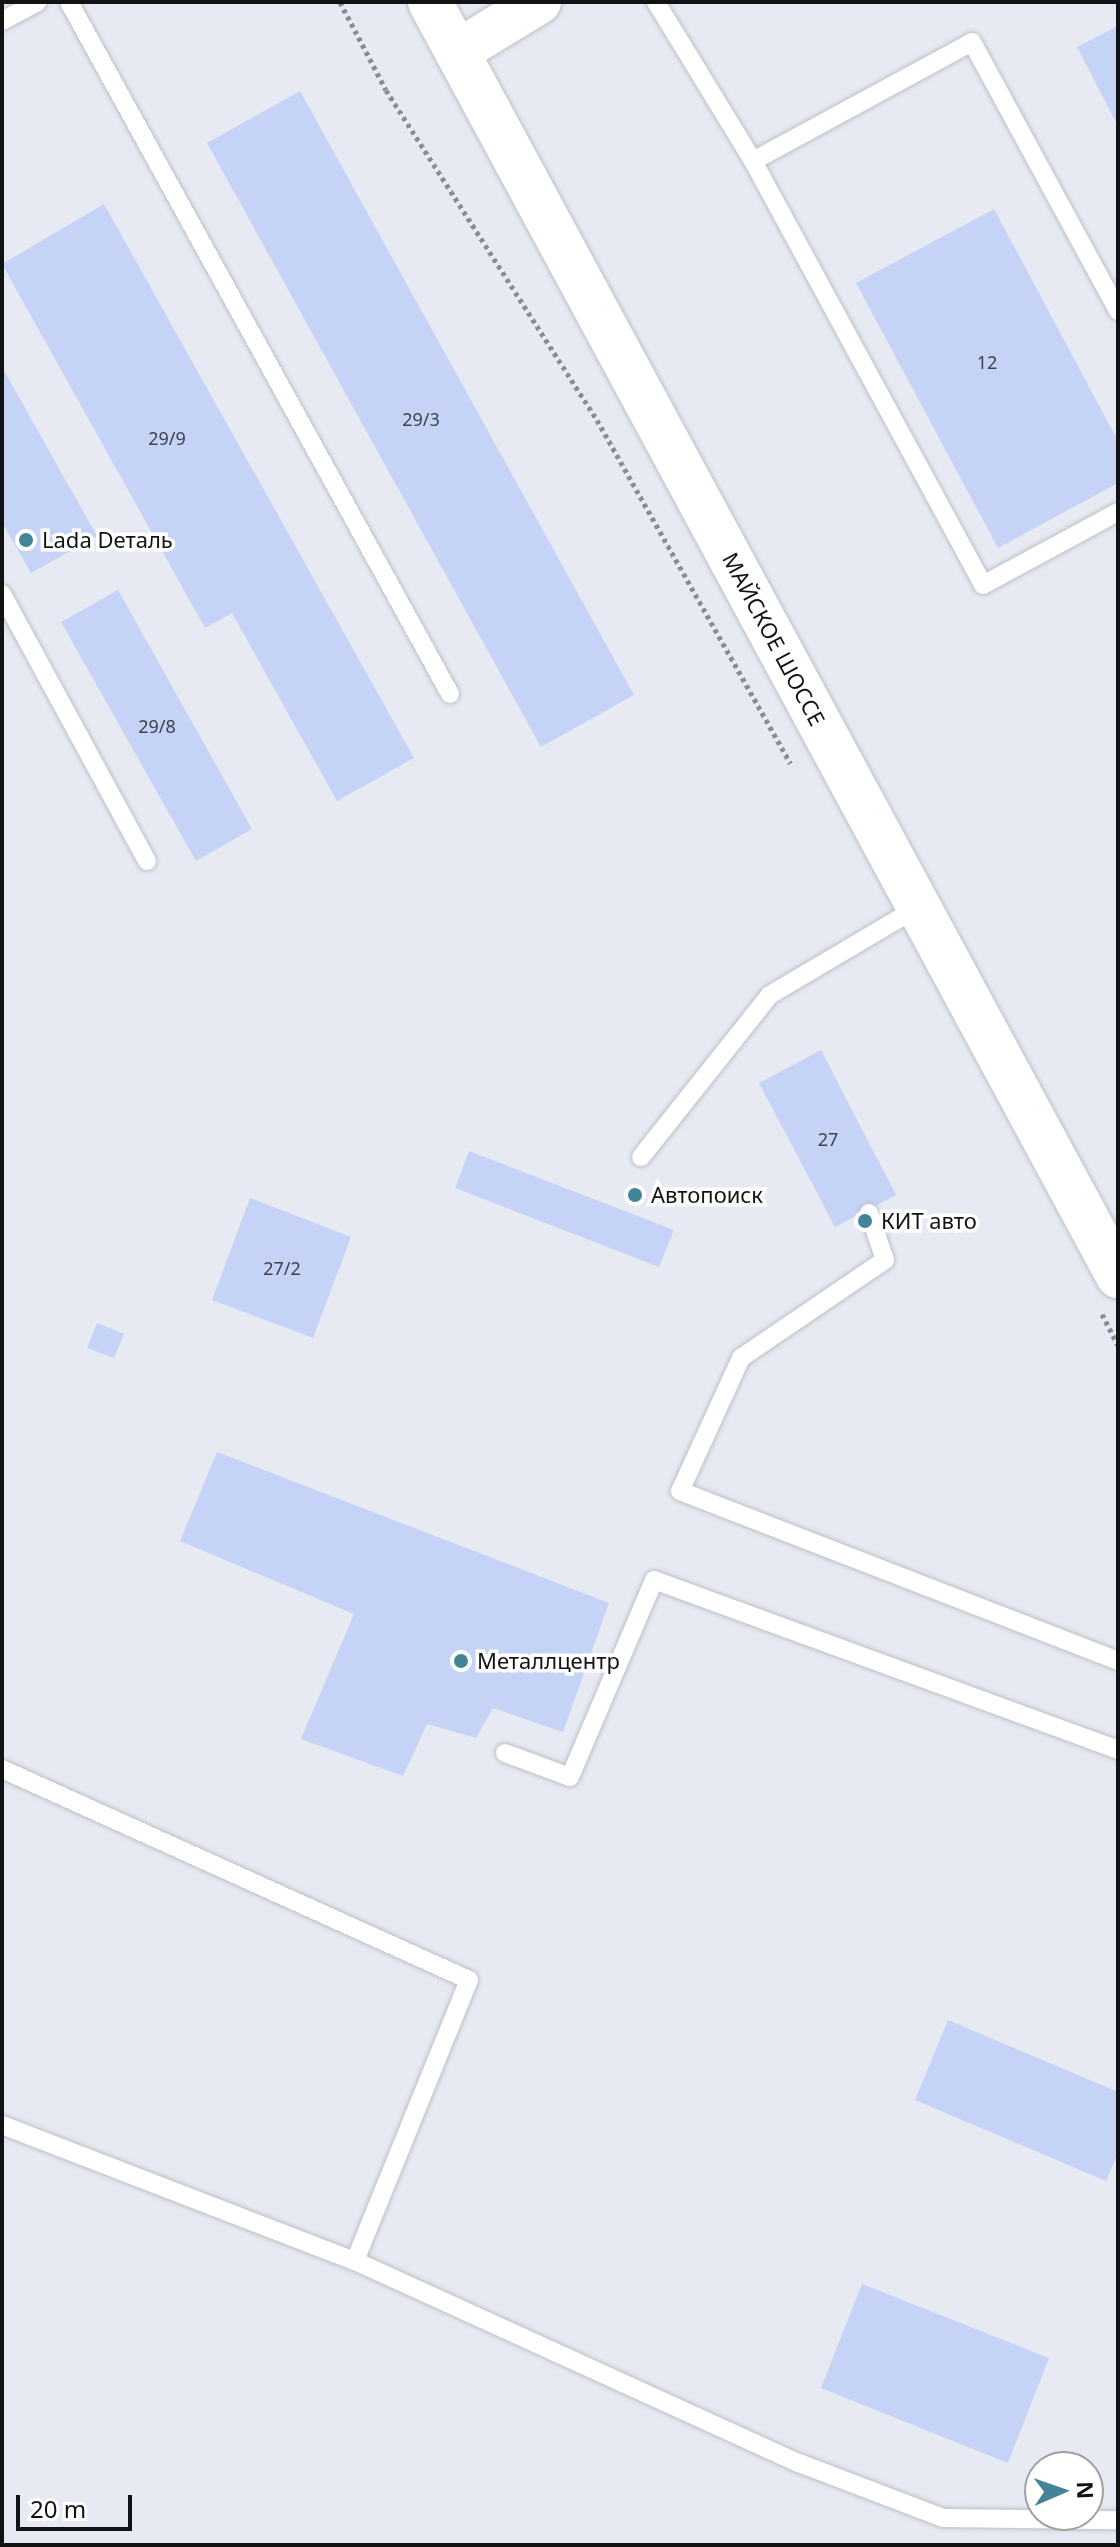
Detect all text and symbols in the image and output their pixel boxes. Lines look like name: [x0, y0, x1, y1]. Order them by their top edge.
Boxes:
house number: 12: [977, 351, 997, 373]
house number: 29/3: [402, 408, 440, 430]
house number: 29/9: [148, 427, 186, 449]
place label: Lada Dеталь: [42, 527, 173, 553]
marker: Lada Dеталь: [17, 531, 35, 549]
street label: МАЙСКОЕ ШОССЕ: [717, 548, 831, 730]
house number: 29/8: [138, 715, 176, 737]
house number: 27: [818, 1128, 838, 1150]
place label: Автопоиск: [651, 1182, 763, 1208]
marker: Автопоиск: [626, 1186, 644, 1204]
place label: КИТ авто: [881, 1208, 977, 1234]
marker: КИТ авто: [856, 1212, 874, 1230]
house number: 27/2: [263, 1257, 301, 1279]
place label: Металлцентр: [477, 1648, 620, 1674]
marker: Металлцентр: [452, 1652, 470, 1670]
north arrow: [1024, 2451, 1104, 2531]
scale bar: [20, 2479, 136, 2529]
text: N: [1071, 2481, 1101, 2500]
text: 20 m: [30, 2492, 86, 2525]

